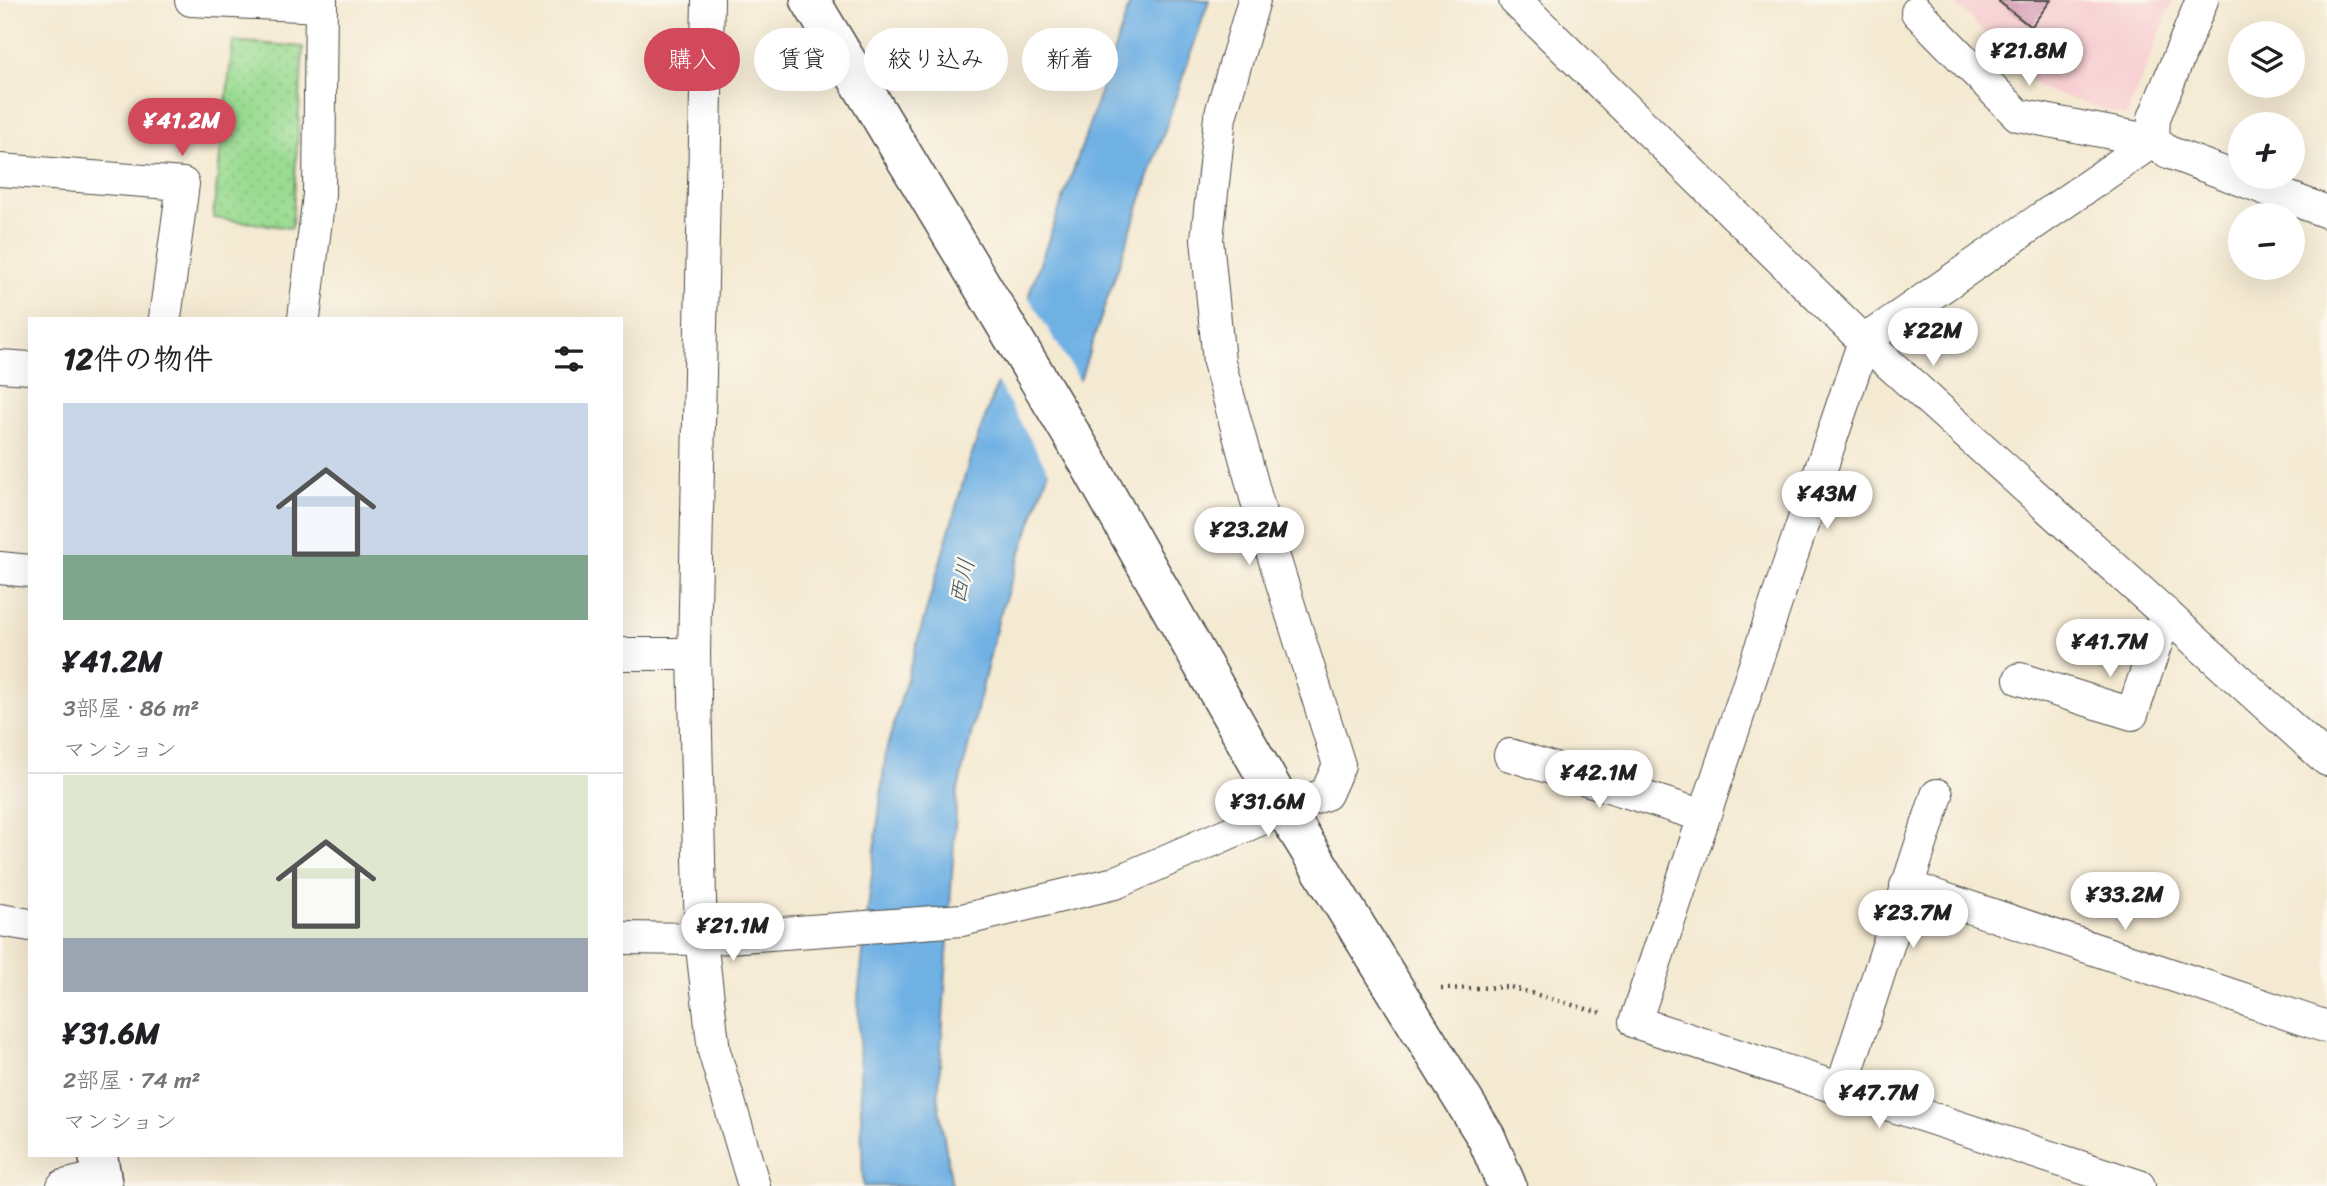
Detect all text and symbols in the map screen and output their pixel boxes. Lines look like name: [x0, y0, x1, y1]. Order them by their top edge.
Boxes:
map controls: [2228, 21, 2305, 280]
button: layers: [2228, 21, 2305, 98]
chip: 購入: [644, 28, 740, 91]
chip: 賃貸: [754, 28, 850, 91]
chip: 絞り込み: [864, 28, 1008, 91]
chip: 新着: [1022, 28, 1118, 91]
pin: ¥21.8M: [1972, 28, 2086, 88]
text: ¥21.8M: [1991, 30, 2067, 71]
pin: ¥41.2M: [125, 99, 239, 158]
text: ¥41.2M: [144, 100, 220, 141]
button: +: [2228, 112, 2305, 189]
button: −: [2228, 203, 2305, 280]
pin: ¥22M: [1892, 308, 1974, 368]
text: ¥22M: [1904, 310, 1962, 351]
text: 12件の物件: [63, 332, 213, 386]
icon: filters: [550, 340, 588, 378]
icon: home: [263, 449, 389, 575]
pin: ¥43M: [1786, 472, 1868, 531]
text: ¥43M: [1798, 473, 1856, 514]
pin: ¥23.2M: [1192, 508, 1306, 567]
text: ¥23.2M: [1210, 509, 1288, 550]
water label: 西川: [937, 554, 987, 608]
pin: ¥41.7M: [2053, 620, 2167, 679]
text: ¥41.7M: [2072, 621, 2148, 662]
text: ¥41.2M: [63, 634, 162, 688]
text: 3部屋 · 86 m²: [63, 688, 199, 729]
text: マンション: [63, 729, 177, 770]
pin: ¥42.1M: [1542, 750, 1656, 810]
text: ¥42.1M: [1561, 752, 1637, 793]
pin: ¥31.6M: [1211, 780, 1325, 839]
text: ¥31.6M: [1231, 781, 1305, 822]
icon: home: [263, 821, 389, 947]
pin: ¥33.2M: [2068, 872, 2182, 932]
text: ¥33.2M: [2086, 874, 2164, 915]
pin: ¥23.7M: [1856, 890, 1970, 950]
text: ¥23.7M: [1874, 892, 1952, 933]
pin: ¥21.1M: [676, 904, 790, 963]
text: ¥21.1M: [697, 905, 769, 946]
text: ¥31.6M: [63, 1006, 160, 1060]
text: 2部屋 · 74 m²: [63, 1060, 201, 1101]
pin: ¥47.7M: [1822, 1070, 1936, 1130]
text: ¥47.7M: [1839, 1072, 1919, 1113]
text: マンション: [63, 1101, 177, 1142]

